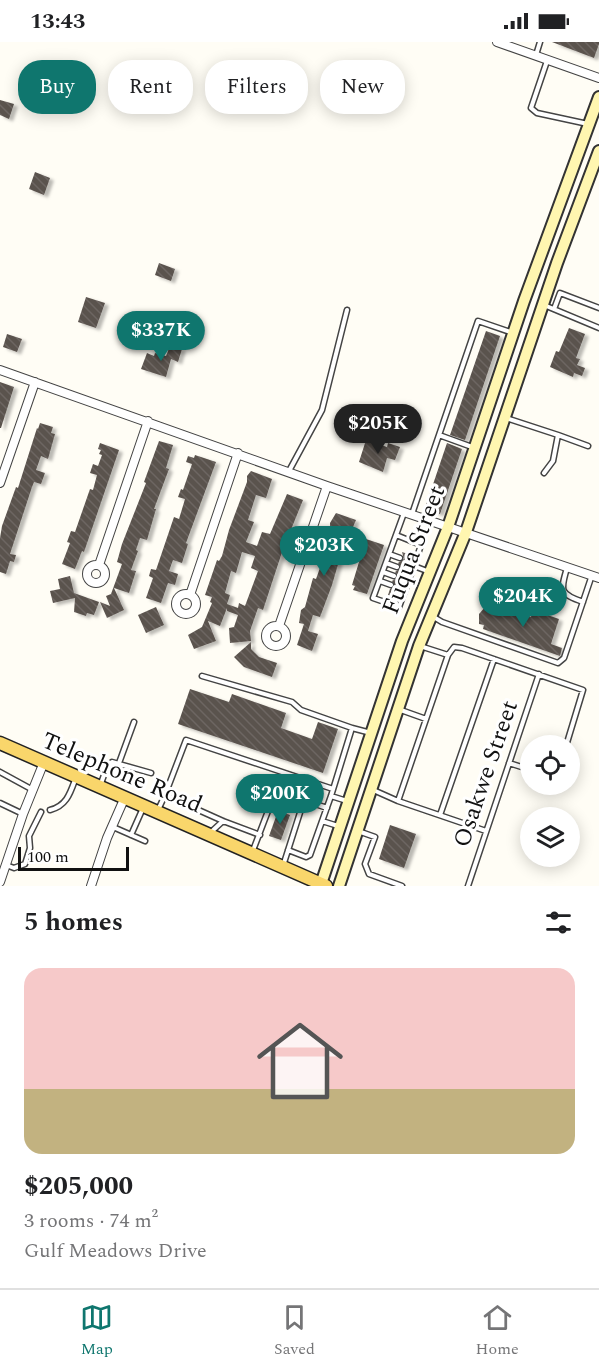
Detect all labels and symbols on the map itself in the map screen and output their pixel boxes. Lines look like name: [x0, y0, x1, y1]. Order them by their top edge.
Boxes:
pin: $337K: [119, 311, 203, 362]
pin: $205K: [336, 404, 420, 455]
street label: Fuqua Street: [373, 480, 455, 620]
pin: $203K: [282, 526, 366, 577]
pin: $204K: [481, 577, 565, 628]
street label: Osakwe Street: [444, 696, 528, 852]
street label: Telephone Road: [36, 723, 208, 823]
pin: $200K: [238, 774, 322, 825]
scale bar: [18, 844, 129, 872]

